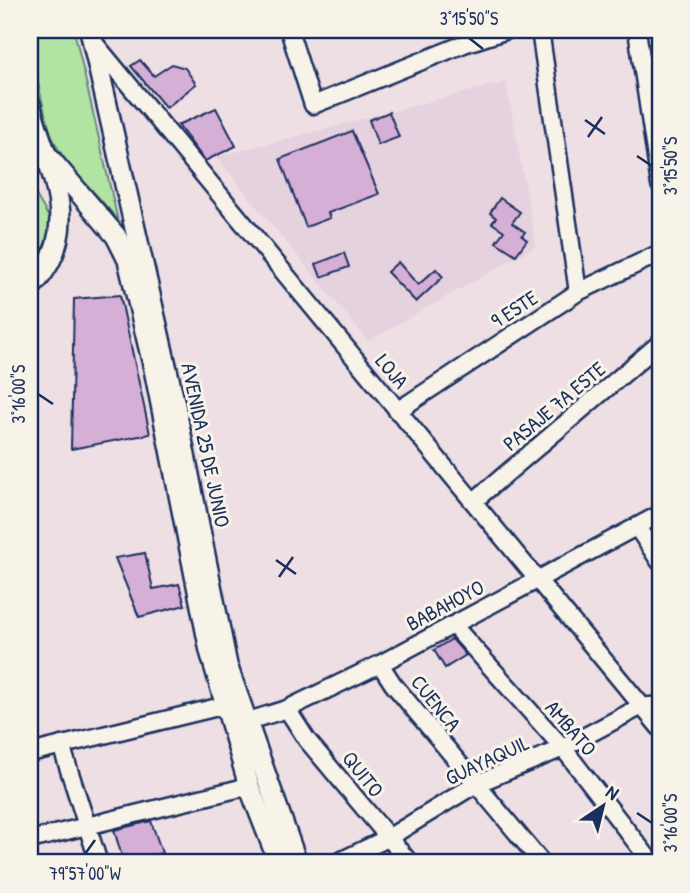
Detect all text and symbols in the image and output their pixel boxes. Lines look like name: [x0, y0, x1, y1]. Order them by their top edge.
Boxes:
text: 3°15'50"S: [440, 6, 498, 31]
text: 3°15'50"S: [658, 137, 683, 195]
street label: 9 ESTE: [485, 283, 543, 335]
street label: LOJA: [369, 347, 415, 395]
street label: PASAJE 7A ESTE: [497, 355, 611, 457]
street label: AVENIDA 25 DE JUNIO: [174, 360, 238, 530]
text: 3°16'00"S: [6, 365, 31, 423]
street label: BABAHOYO: [401, 572, 489, 638]
street label: CUENCA: [404, 669, 468, 737]
street label: AMBATO: [539, 694, 603, 762]
street label: GUAYAQUIL: [440, 728, 534, 792]
street label: QUITO: [335, 745, 391, 803]
north arrow: [568, 770, 638, 840]
text: N: [601, 779, 624, 806]
text: 3°16'00"S: [658, 794, 683, 852]
text: 79°57'00"W: [49, 861, 121, 886]

